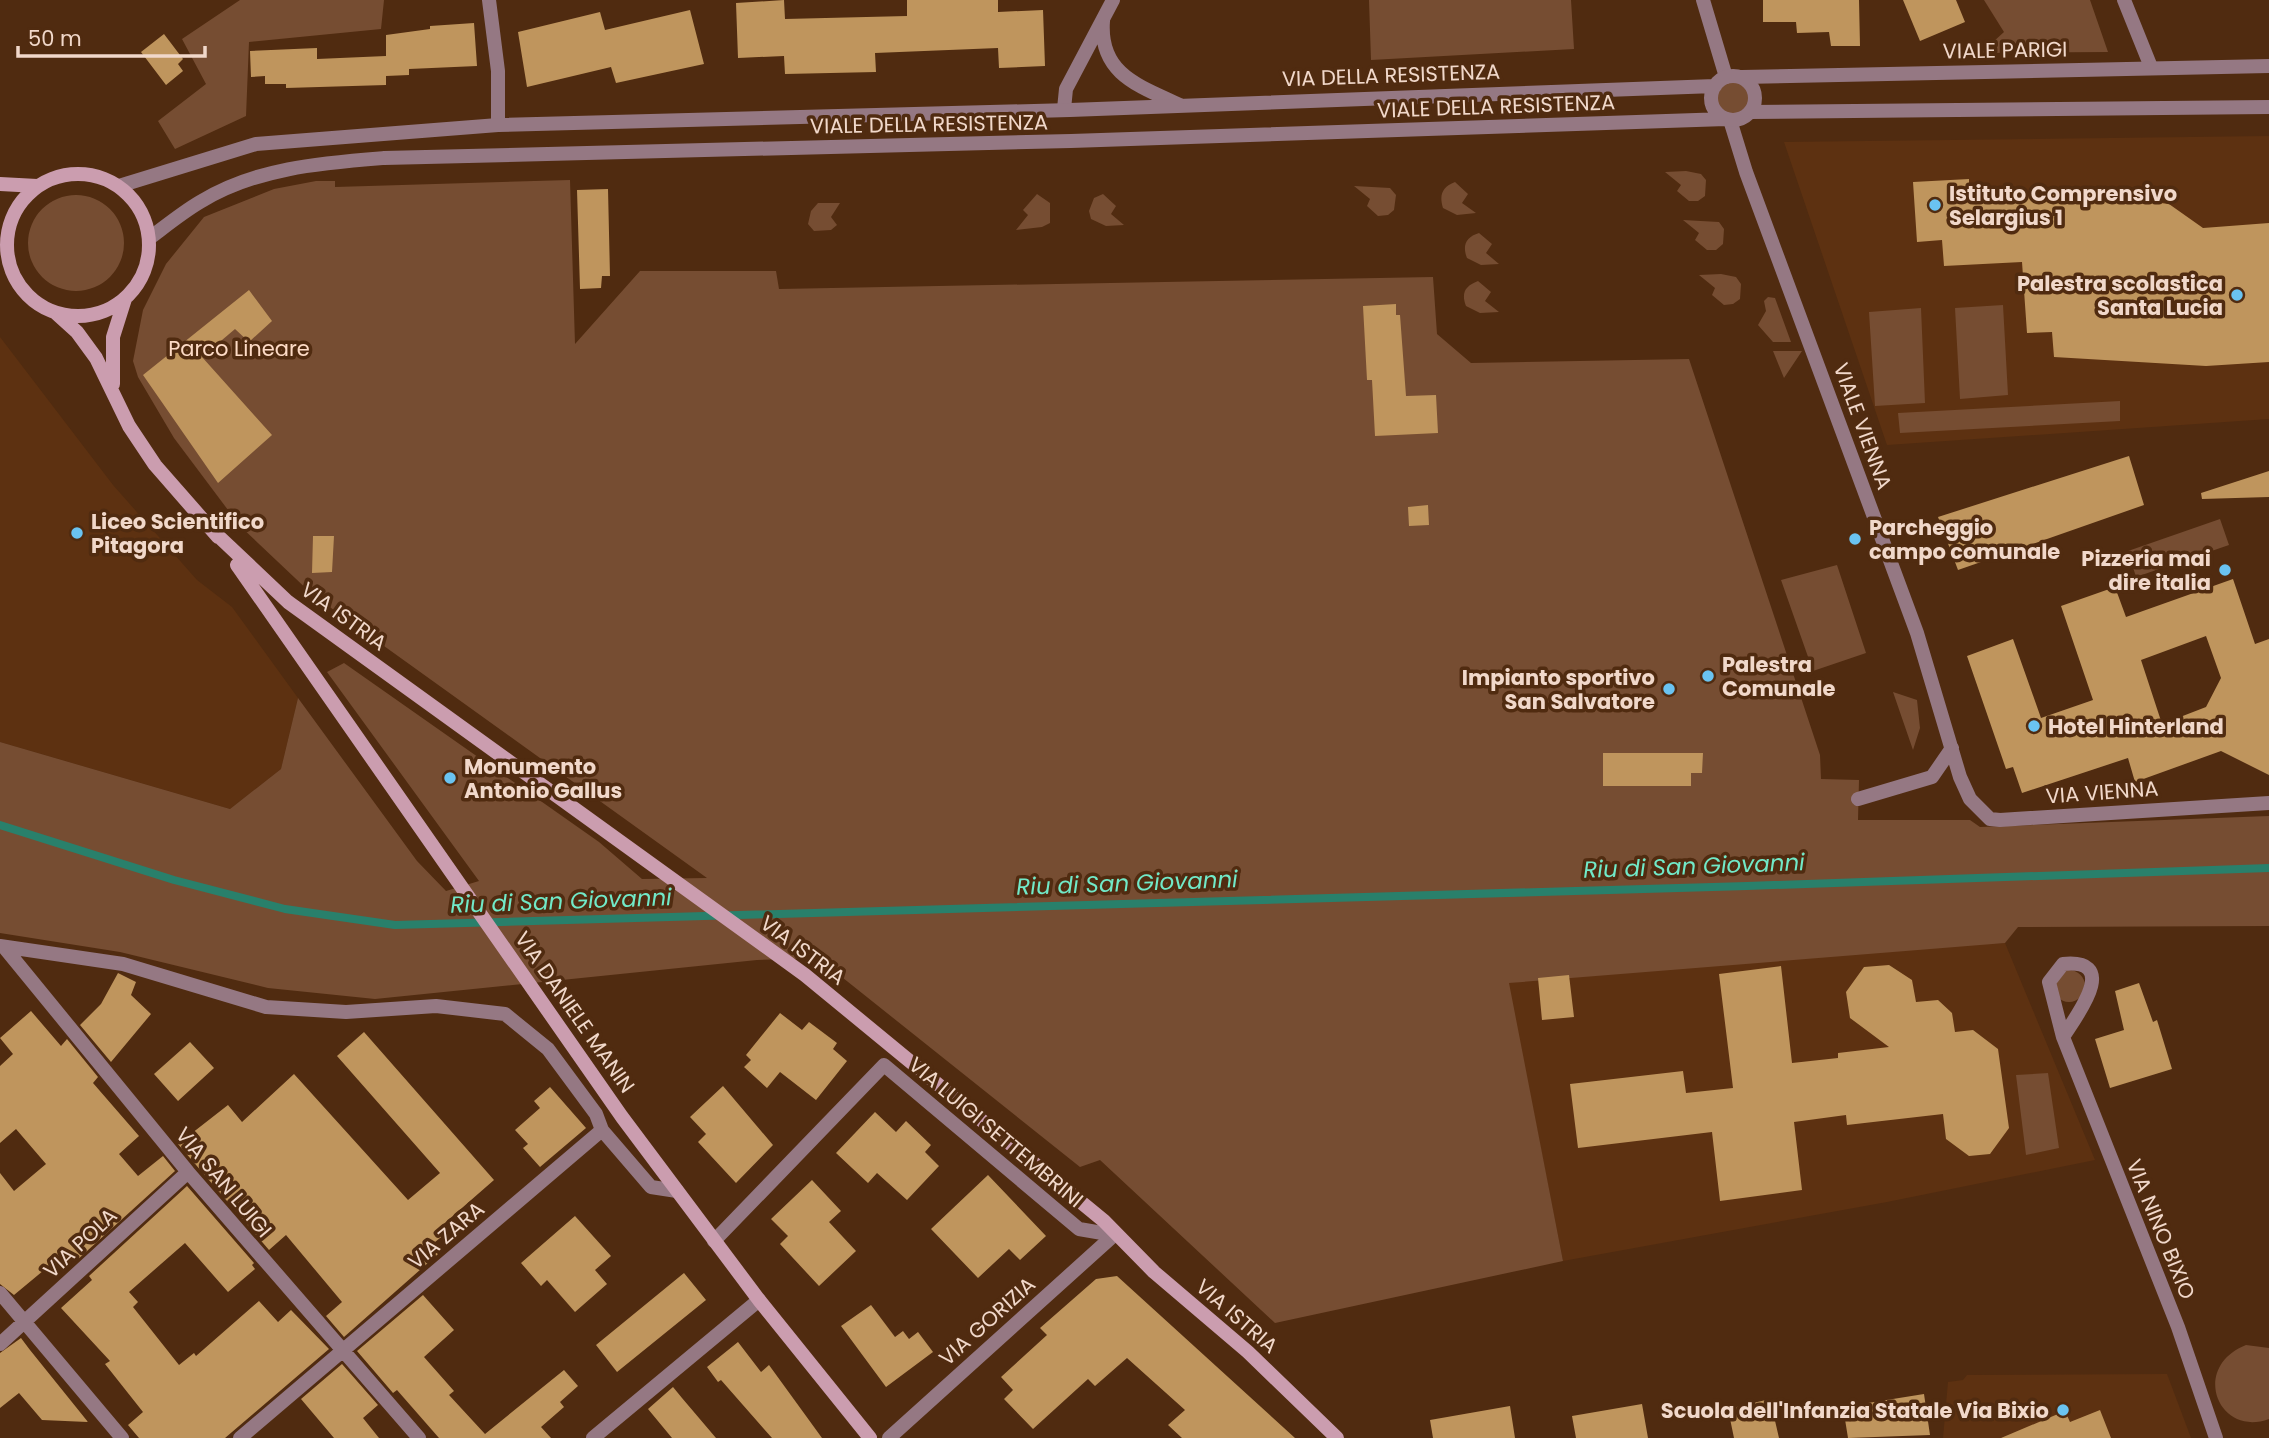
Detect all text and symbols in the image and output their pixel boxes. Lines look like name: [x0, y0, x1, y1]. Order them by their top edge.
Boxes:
scale bar: [18, 14, 205, 58]
text: 50 m: [28, 24, 82, 53]
street label: VIALE PARIGI: [1942, 34, 2068, 66]
street label: VIA DELLA RESISTENZA: [1281, 57, 1501, 93]
street label: VIALE DELLA RESISTENZA: [1376, 87, 1616, 125]
street label: VIALE DELLA RESISTENZA: [810, 107, 1048, 141]
place label: Istituto Comprensivo Selargius 1: [1949, 179, 2177, 232]
marker: Istituto Comprensivo Selargius 1: [1927, 197, 1943, 213]
place label: Palestra scolastica Santa Lucia: [2017, 269, 2223, 322]
marker: Palestra scolastica Santa Lucia: [2229, 287, 2245, 303]
park label: Parco Lineare: [168, 334, 310, 363]
street label: VIALE VIENNA: [1827, 359, 1899, 493]
place label: Liceo Scientifico Pitagora: [91, 507, 264, 560]
place label: Parcheggio campo comunale: [1869, 513, 2060, 566]
marker: Liceo Scientifico Pitagora: [69, 525, 85, 541]
marker: Parcheggio campo comunale: [1847, 531, 1863, 547]
place label: Pizzeria mai dire italia: [2081, 544, 2211, 597]
marker: Pizzeria mai dire italia: [2217, 562, 2233, 578]
street label: VIA ISTRIA: [295, 575, 393, 657]
place label: Palestra Comunale: [1722, 650, 1835, 703]
place label: Impianto sportivo San Salvatore: [1462, 663, 1655, 716]
marker: Palestra Comunale: [1700, 668, 1716, 684]
marker: Impianto sportivo San Salvatore: [1661, 681, 1677, 697]
place label: Hotel Hinterland: [2048, 712, 2224, 741]
marker: Hotel Hinterland: [2026, 718, 2042, 734]
place label: Monumento Antonio Gallus: [464, 752, 622, 805]
marker: Monumento Antonio Gallus: [442, 770, 458, 786]
street label: VIA VIENNA: [2045, 774, 2159, 810]
water label: Riu di San Giovanni: [1583, 846, 1806, 886]
water label: Riu di San Giovanni: [1016, 863, 1239, 903]
water label: Riu di San Giovanni: [450, 881, 673, 921]
street label: VIA ISTRIA: [754, 908, 852, 992]
street label: VIA DANIELE MANIN: [508, 925, 642, 1099]
street label: VIA LUIGI SETTEMBRINI: [902, 1050, 1090, 1214]
street label: VIA SAN LUIGI: [169, 1121, 279, 1243]
street label: VIA NINO BIXIO: [2120, 1155, 2202, 1303]
street label: VIA ZARA: [402, 1194, 490, 1276]
street label: VIA POLA: [37, 1201, 123, 1285]
street label: VIA GORIZIA: [932, 1270, 1042, 1372]
street label: VIA ISTRIA: [1190, 1272, 1284, 1360]
place label: Scuola dell'Infanzia Statale Via Bixio: [1661, 1396, 2049, 1425]
marker: Scuola dell'Infanzia Statale Via Bixio: [2055, 1402, 2071, 1418]

